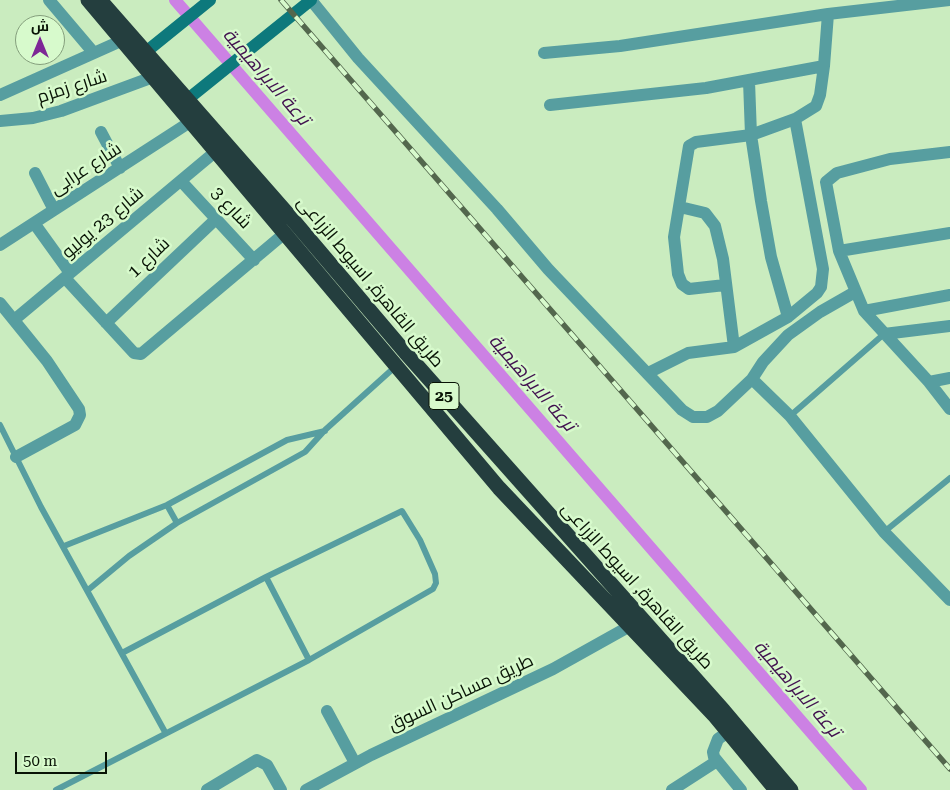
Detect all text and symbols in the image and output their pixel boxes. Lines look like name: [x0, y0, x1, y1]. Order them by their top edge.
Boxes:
north arrow: [15, 15, 65, 65]
text: ش: [31, 18, 49, 34]
water label: ترعة الابراهيمية: [218, 24, 314, 130]
street label: شارع زمزم: [34, 66, 110, 108]
street label: شارع عرابى: [46, 138, 126, 200]
street label: شارع 23 يوليو: [58, 183, 148, 263]
street label: شارع 3: [206, 183, 256, 233]
street label: طريق القاهرة, اسيوط الزراعى: [292, 192, 448, 372]
street label: شارع 1: [124, 233, 174, 283]
water label: ترعة الابراهيمية: [484, 330, 580, 436]
road number: 25: [429, 382, 459, 410]
street label: طريق القاهرة, اسيوط الزراعى: [556, 498, 718, 674]
water label: ترعة الابراهيمية: [749, 636, 845, 742]
street label: طريق مساكن السوق: [385, 650, 537, 736]
scale bar: [18, 742, 110, 774]
text: 50 m: [23, 752, 57, 770]

